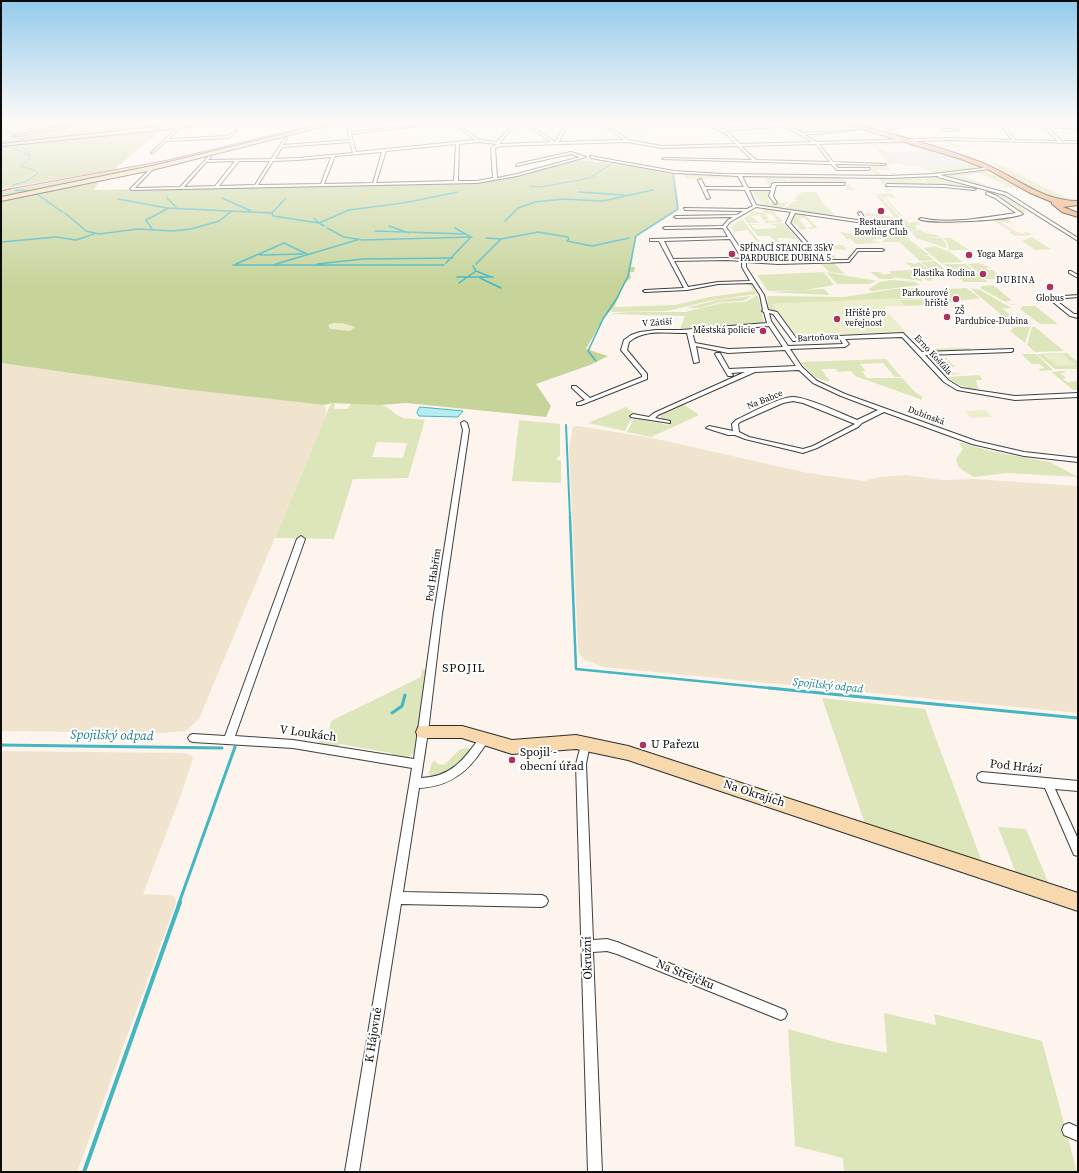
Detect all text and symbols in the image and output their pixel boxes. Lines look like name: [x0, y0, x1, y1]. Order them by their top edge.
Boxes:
marker: Restaurant Bowling Club: [876, 206, 886, 216]
place label: Restaurant Bowling Club: [854, 218, 908, 239]
place label: SPÍNACÍ STANICE 35kV PARDUBICE DUBINA 5: [740, 244, 833, 265]
marker: SPÍNACÍ STANICE 35kV PARDUBICE DUBINA 5: [727, 249, 737, 259]
marker: Yoga Marga: [964, 250, 974, 260]
place label: Yoga Marga: [977, 250, 1023, 260]
place label: Plastika Rodina: [913, 269, 975, 279]
marker: Plastika Rodina: [978, 269, 988, 279]
district label: DUBINA: [996, 276, 1036, 286]
marker: Globus: [1045, 282, 1055, 292]
place label: Parkourové hřiště: [902, 289, 948, 310]
marker: Parkourové hřiště: [951, 294, 961, 304]
place label: Globus: [1036, 294, 1064, 304]
place label: ZŠ Pardubice-Dubina: [955, 307, 1028, 328]
place label: Hřiště pro veřejnost: [845, 309, 886, 330]
marker: ZŠ Pardubice-Dubina: [942, 312, 952, 322]
marker: Hřiště pro veřejnost: [832, 314, 842, 324]
street label: V Zátiší: [642, 317, 672, 329]
place label: Městská policie: [693, 326, 755, 336]
marker: Městská policie: [758, 326, 768, 336]
street label: Bartoňova: [797, 332, 839, 344]
street label: Erno Košťála: [912, 333, 954, 377]
street label: Na Babce: [746, 388, 784, 412]
street label: Dubinská: [906, 404, 946, 428]
street label: Pod Habřím: [424, 547, 444, 603]
district label: SPOJIL: [442, 662, 486, 676]
water label: Spojilský odpad: [792, 676, 864, 696]
street label: V Loukách: [279, 723, 337, 745]
water label: Spojilský odpad: [70, 727, 154, 745]
place label: U Pařezu: [651, 738, 699, 752]
marker: U Pařezu: [638, 740, 648, 750]
place label: Spojil - obecní úřad: [520, 746, 584, 774]
marker: Spojil - obecní úřad: [507, 755, 517, 765]
street label: Pod Hrází: [989, 757, 1043, 777]
street label: Na Okrajích: [722, 777, 786, 811]
street label: Okružní: [580, 936, 596, 980]
street label: Na Strejčku: [654, 957, 716, 993]
street label: K Hájovně: [363, 1006, 385, 1064]

